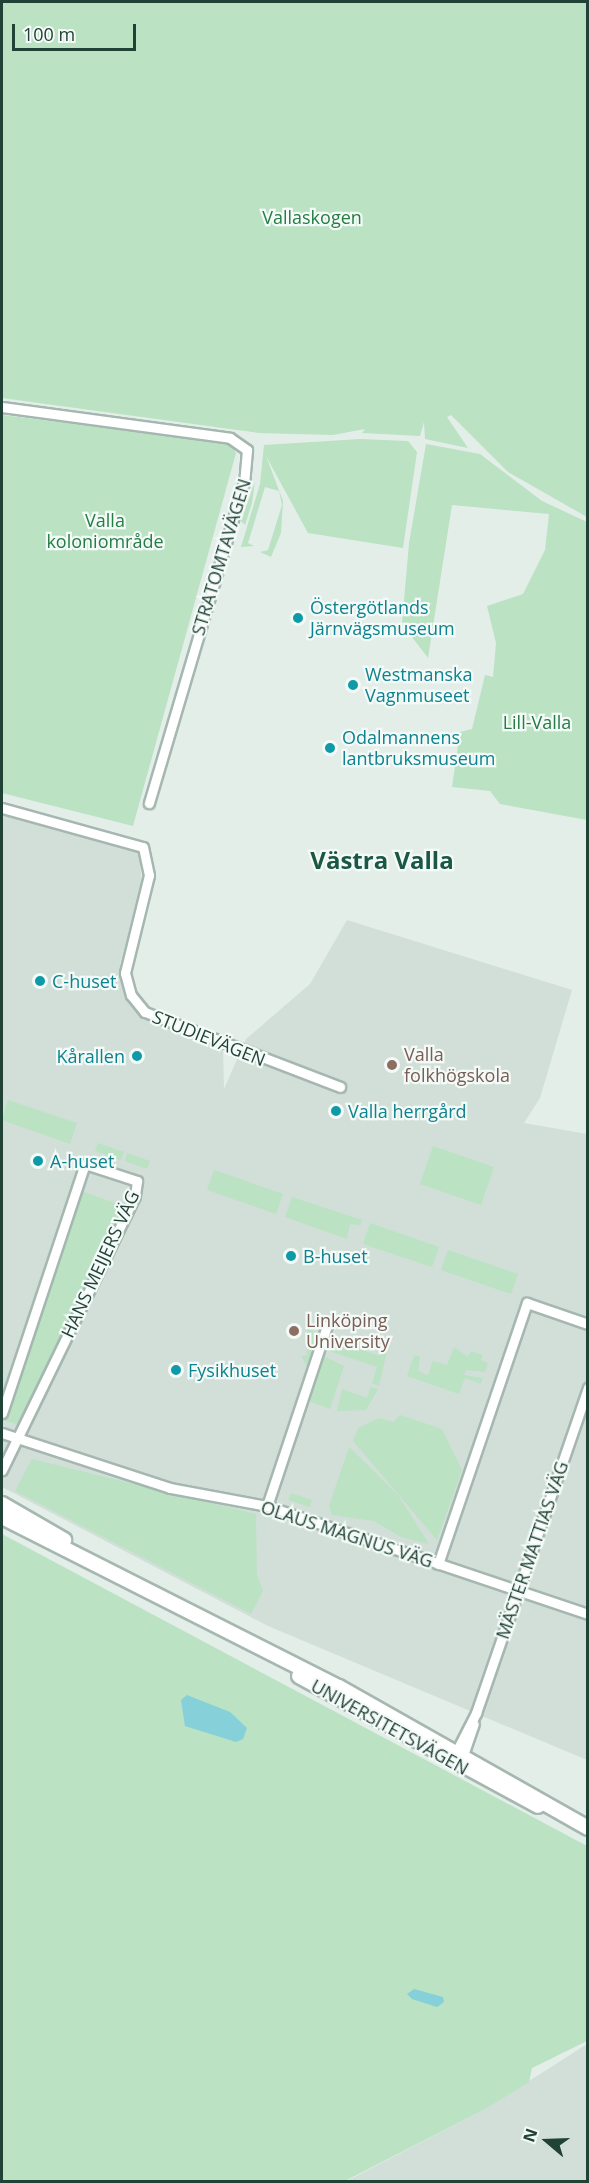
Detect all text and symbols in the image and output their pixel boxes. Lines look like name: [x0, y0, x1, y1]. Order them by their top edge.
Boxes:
scale bar: [15, 12, 140, 50]
text: 100 m: [23, 22, 75, 46]
park label: Vallaskogen: [262, 206, 362, 228]
street label: STRATOMTAVÄGEN: [187, 476, 255, 638]
park label: Valla koloniområde: [46, 510, 164, 552]
place label: Östergötlands Järnvägsmuseum: [310, 597, 455, 640]
marker: Östergötlands Järnvägsmuseum: [291, 611, 305, 625]
place label: Westmanska Vagnmuseet: [365, 664, 472, 706]
marker: Westmanska Vagnmuseet: [346, 678, 360, 692]
park label: Lill-Valla: [503, 711, 571, 733]
place label: Odalmannens lantbruksmuseum: [342, 727, 496, 770]
marker: Odalmannens lantbruksmuseum: [323, 741, 337, 755]
district label: Västra Valla: [310, 846, 454, 874]
place label: C-huset: [52, 970, 116, 992]
marker: C-huset: [33, 974, 47, 988]
street label: STUDIEVÄGEN: [149, 1006, 269, 1070]
place label: Valla folkhögskola: [404, 1044, 510, 1086]
place label: Kårallen: [56, 1045, 125, 1067]
marker: Kårallen: [130, 1049, 144, 1063]
marker: Valla folkhögskola: [385, 1058, 399, 1072]
place label: Valla herrgård: [348, 1100, 467, 1122]
marker: Valla herrgård: [329, 1104, 343, 1118]
place label: A-huset: [50, 1150, 114, 1172]
marker: A-huset: [31, 1154, 45, 1168]
street label: HANS MEIJERS VÄG: [56, 1187, 144, 1341]
place label: B-huset: [303, 1245, 368, 1267]
marker: B-huset: [284, 1249, 298, 1263]
place label: Linköping University: [306, 1310, 390, 1352]
marker: Linköping University: [287, 1324, 301, 1338]
place label: Fysikhuset: [188, 1359, 276, 1381]
marker: Fysikhuset: [169, 1363, 183, 1377]
street label: MÄSTER MATTIAS VÄG: [491, 1458, 573, 1642]
street label: OLAUS MAGNUS VÄG: [258, 1496, 436, 1572]
street label: UNIVERSITETSVÄGEN: [307, 1675, 473, 1779]
north arrow: [517, 2111, 577, 2171]
text: N: [517, 2125, 542, 2145]

